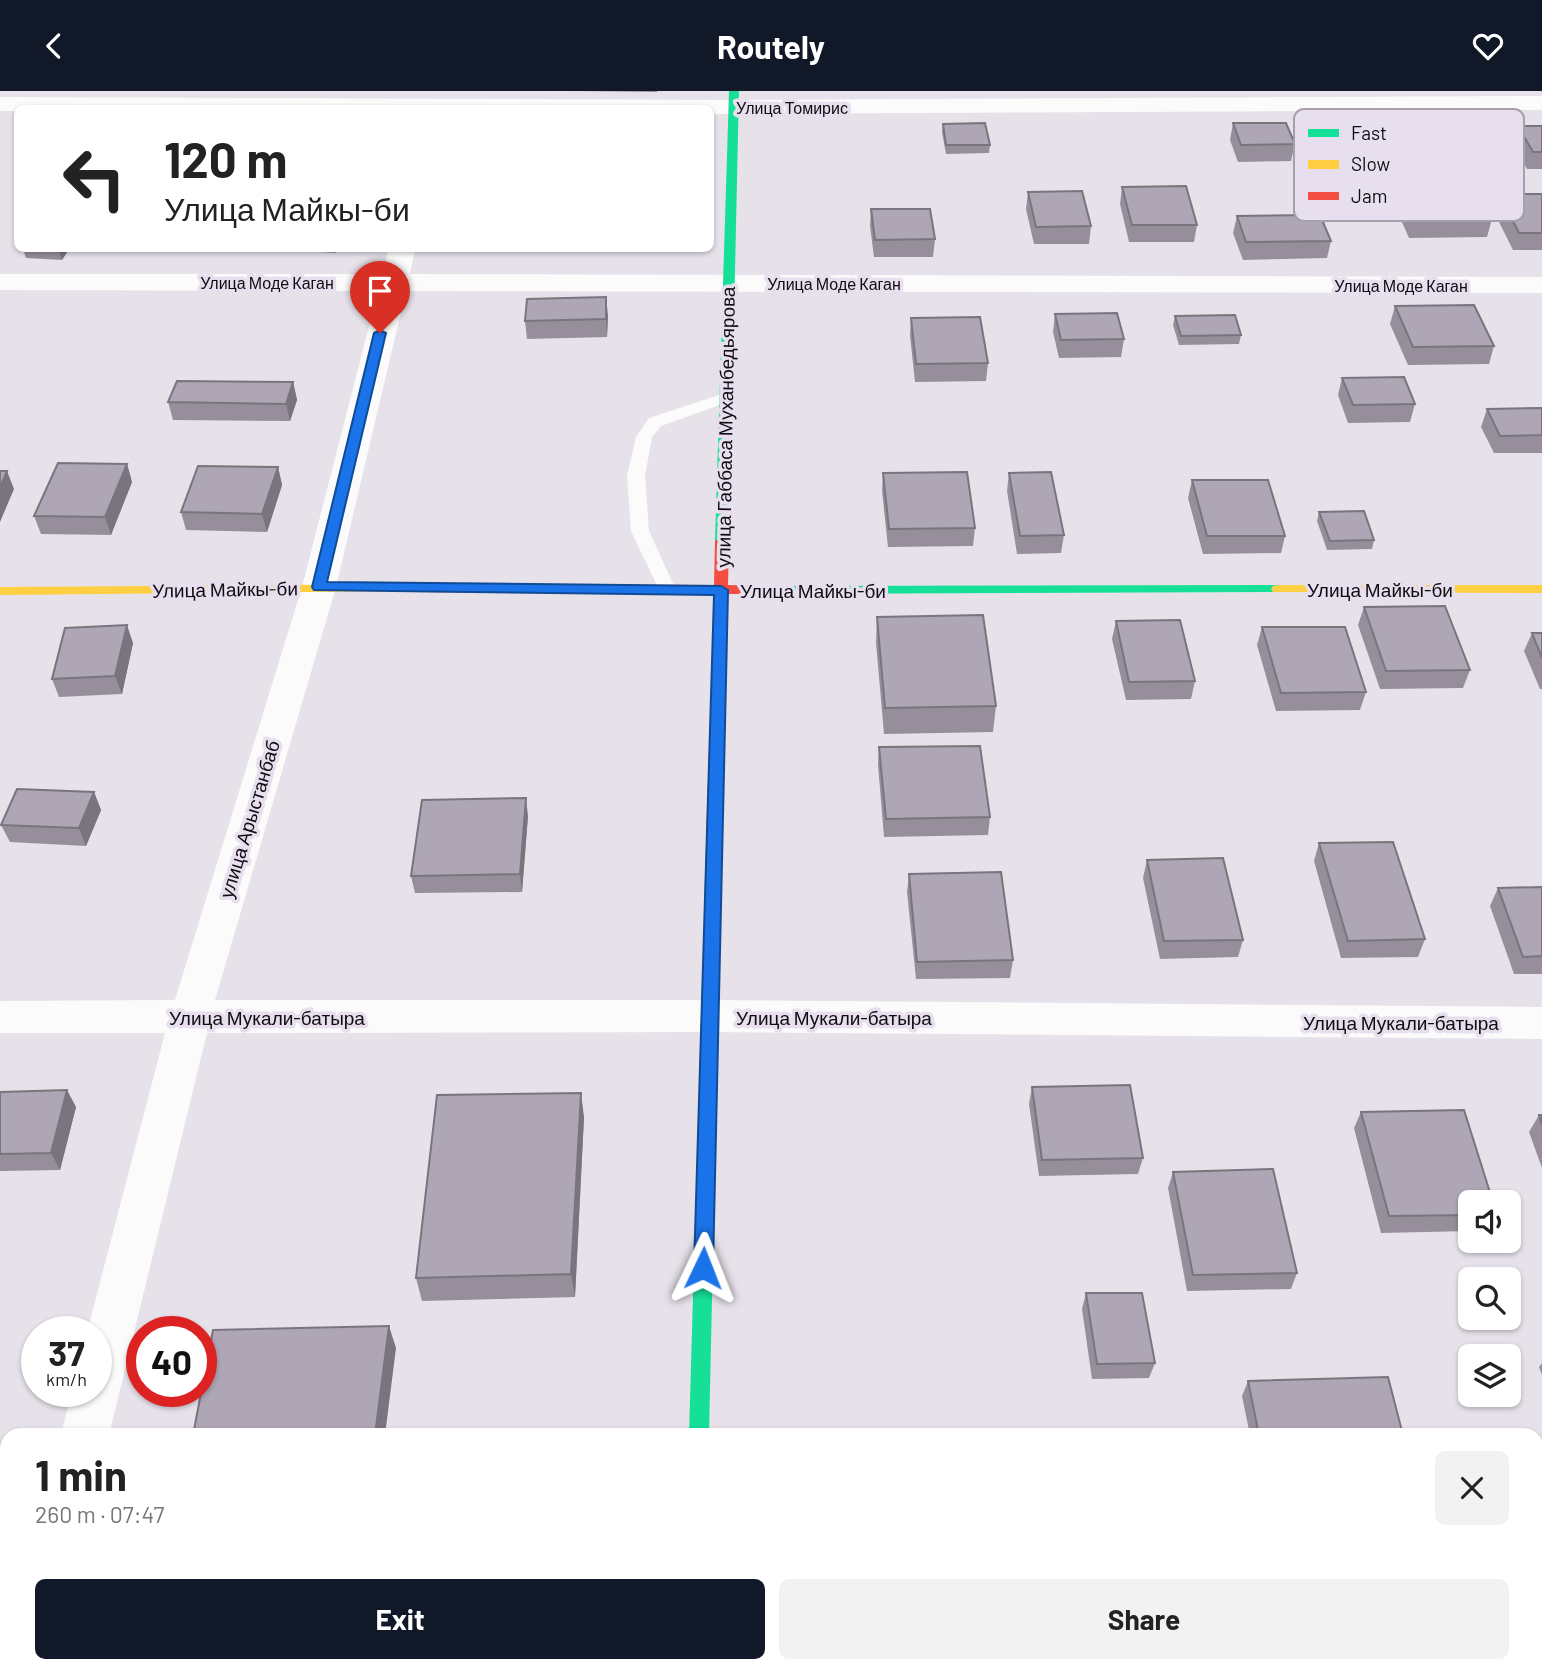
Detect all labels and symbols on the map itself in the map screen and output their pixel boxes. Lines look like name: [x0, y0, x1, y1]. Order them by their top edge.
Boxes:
street label: Улица Томирис: [736, 98, 848, 117]
legend: [1294, 109, 1524, 221]
text: Fast: [1351, 121, 1387, 144]
text: Slow: [1351, 152, 1390, 175]
text: Jam: [1351, 184, 1387, 207]
pin: [350, 261, 410, 333]
street label: Улица Моде Каган: [200, 273, 334, 292]
street label: Улица Моде Каган: [767, 274, 901, 293]
street label: Улица Моде Каган: [1334, 276, 1468, 295]
street label: улица Габбаса Муханбедьярова: [711, 286, 739, 568]
street label: Улица Майкы-би: [152, 576, 298, 602]
street label: Улица Майкы-би: [1307, 578, 1453, 601]
street label: Улица Майкы-би: [740, 579, 886, 602]
street label: улица Арыстанбаб: [214, 737, 284, 901]
street label: Улица Мукали-батыра: [169, 1006, 365, 1029]
street label: Улица Мукали-батыра: [736, 1006, 932, 1029]
street label: Улица Мукали-батыра: [1303, 1011, 1499, 1034]
position arrow: [666, 1231, 740, 1305]
speed limit sign: 40: [126, 1316, 217, 1407]

